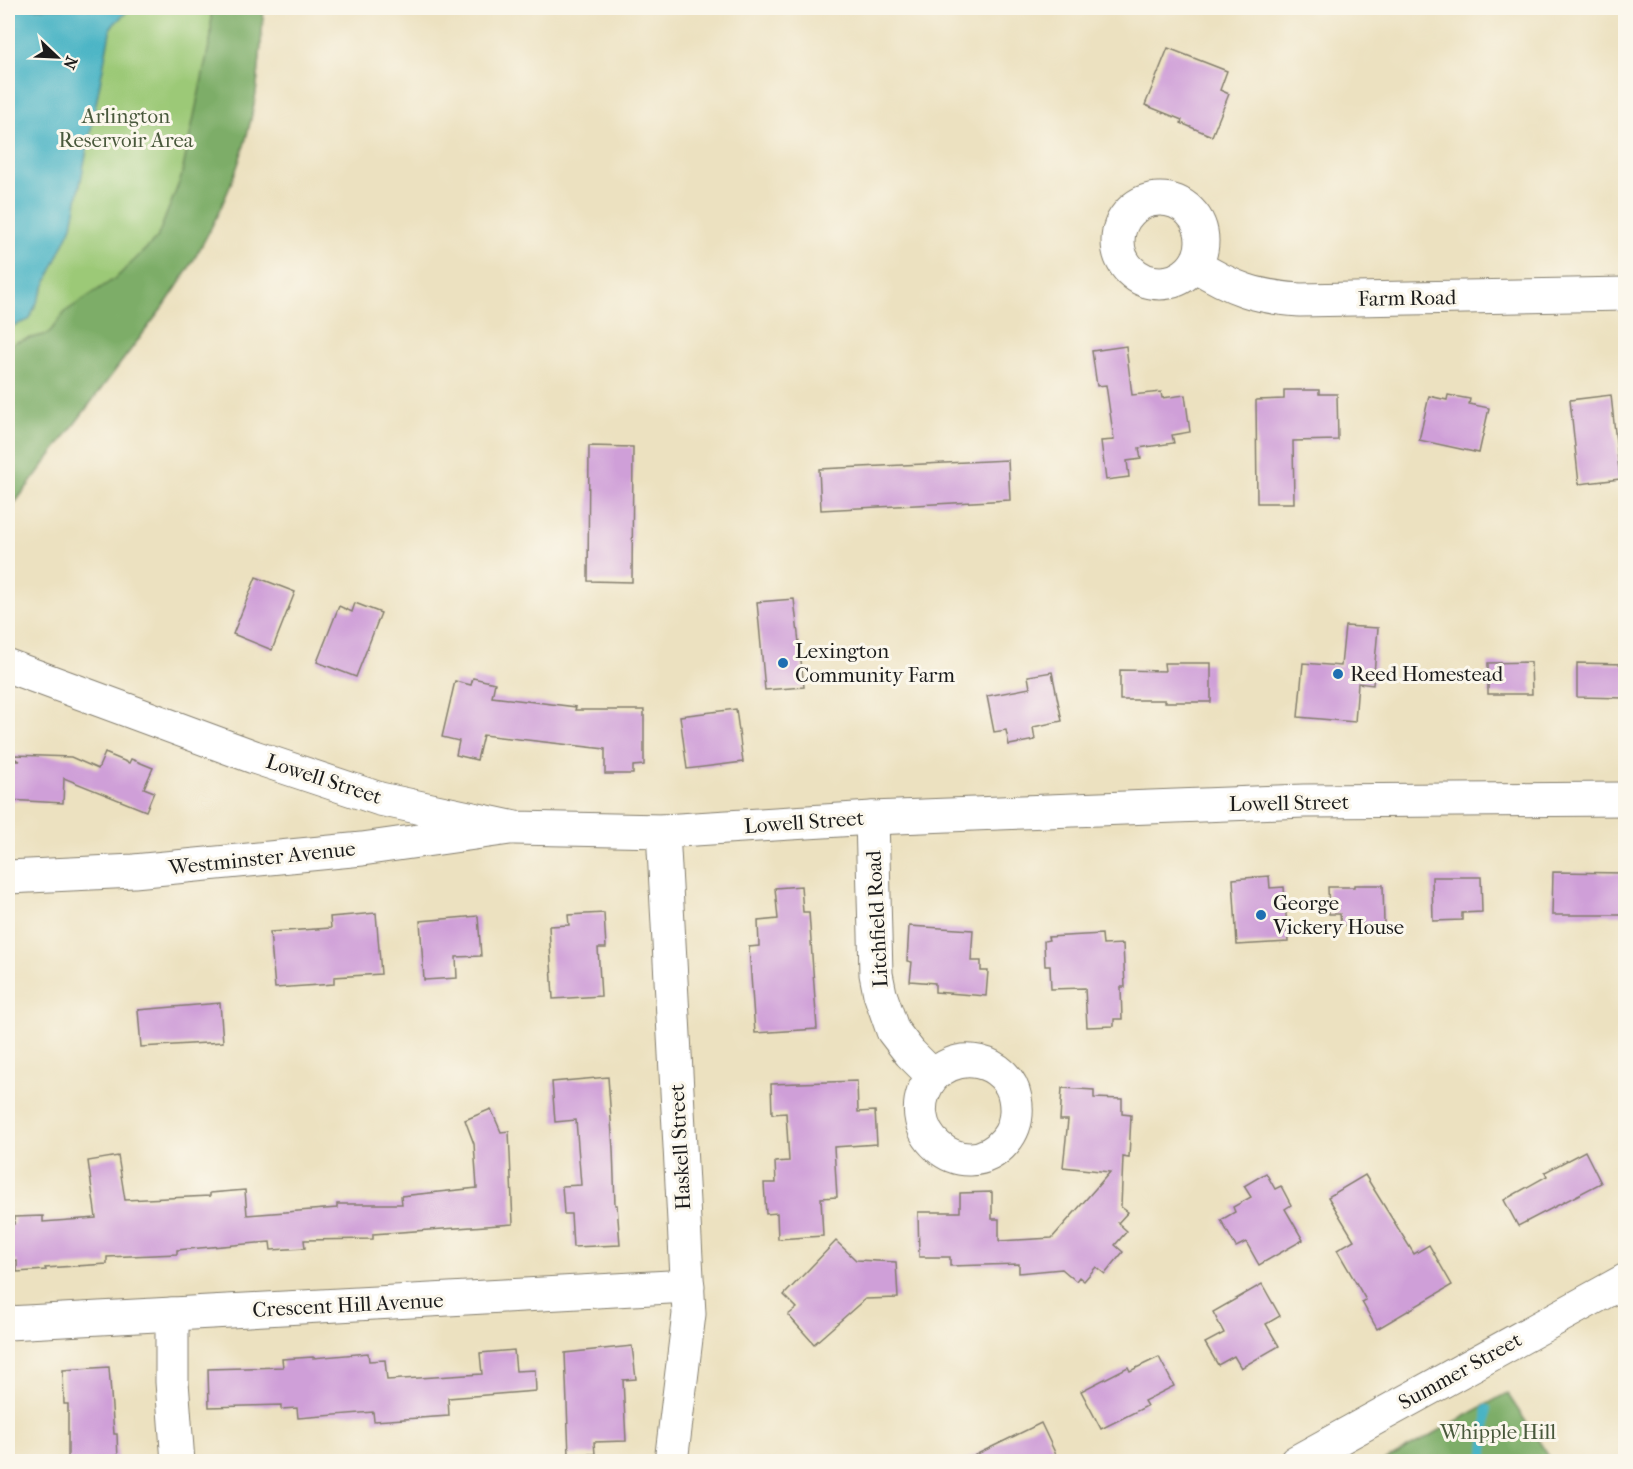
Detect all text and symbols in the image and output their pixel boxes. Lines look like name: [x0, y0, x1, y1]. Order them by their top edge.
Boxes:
north arrow: [27, 27, 87, 87]
text: N: [59, 53, 81, 73]
park label: Arlington Reservoir Area: [58, 104, 194, 152]
street label: Farm Road: [1358, 285, 1457, 311]
place label: Lexington Community Farm: [795, 639, 956, 687]
marker: Lexington Community Farm: [776, 656, 790, 670]
place label: Reed Homestead: [1350, 662, 1504, 686]
marker: Reed Homestead: [1331, 667, 1345, 681]
street label: Lowell Street: [263, 749, 385, 809]
street label: Lowell Street: [1229, 790, 1350, 816]
street label: Lowell Street: [743, 806, 865, 838]
street label: Westminster Avenue: [166, 836, 357, 880]
street label: Litchfield Road: [861, 849, 893, 988]
place label: George Vickery House: [1272, 891, 1404, 939]
marker: George Vickery House: [1254, 908, 1268, 922]
street label: Haskell Street: [665, 1083, 695, 1211]
street label: Crescent Hill Avenue: [252, 1288, 444, 1322]
street label: Summer Street: [1394, 1327, 1526, 1415]
park label: Whipple Hill: [1439, 1420, 1556, 1444]

